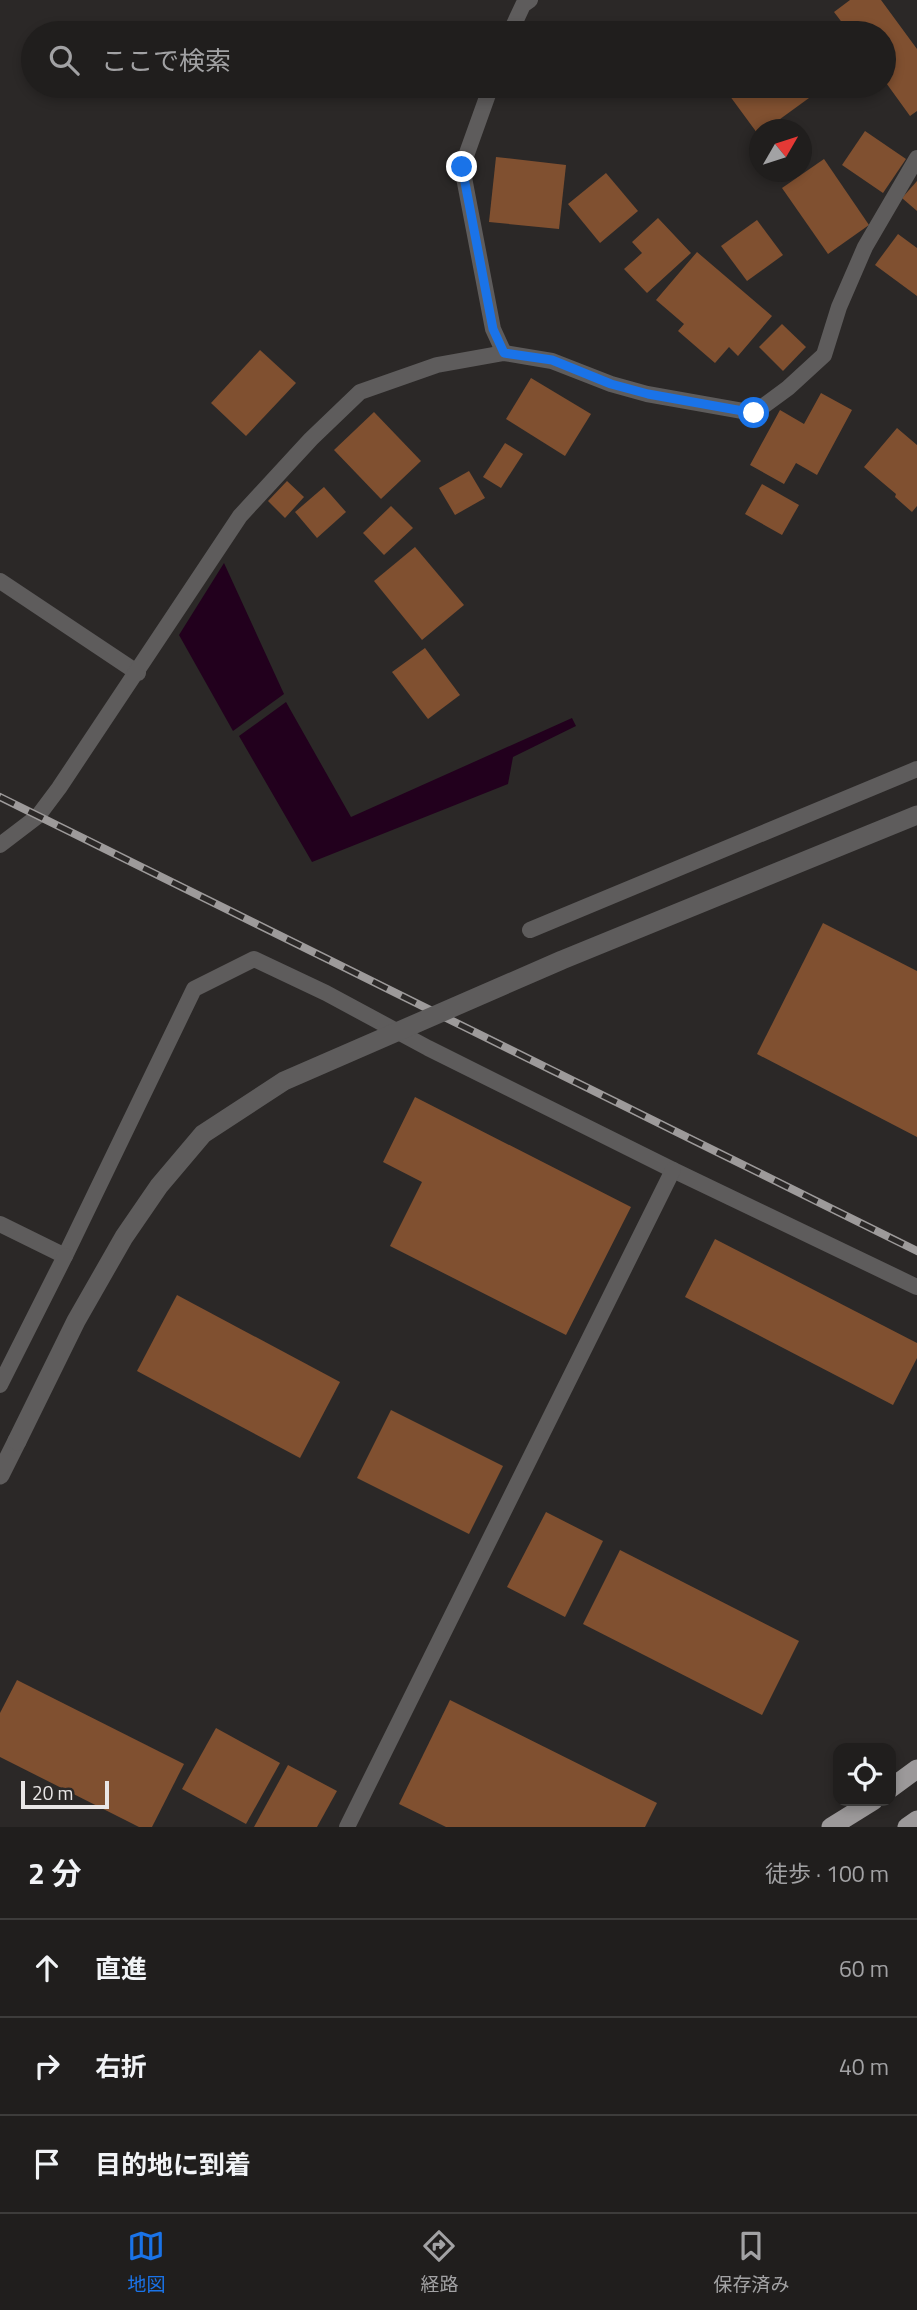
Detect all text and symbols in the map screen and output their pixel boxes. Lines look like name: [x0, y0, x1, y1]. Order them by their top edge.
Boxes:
search box: [21, 21, 896, 98]
icon: search: [45, 41, 83, 79]
text: ここで検索: [101, 41, 231, 80]
north arrow: [749, 119, 812, 182]
route end: [446, 151, 477, 182]
route start: [738, 397, 769, 428]
map controls: [833, 1743, 896, 1806]
button: locate: [833, 1743, 896, 1806]
scale bar: [21, 1778, 108, 1810]
text: 20 m: [32, 1778, 73, 1807]
text: 2 分: [28, 1850, 81, 1896]
text: 徒歩 · 100 m: [765, 1856, 889, 1891]
icon: ahead: [28, 1949, 66, 1987]
text: 直進: [95, 1949, 147, 1988]
text: 60 m: [839, 1951, 889, 1986]
icon: right: [28, 2047, 66, 2085]
text: 右折: [95, 2047, 147, 2086]
text: 40 m: [839, 2049, 889, 2084]
icon: arrive: [28, 2145, 66, 2183]
text: 目的地に到着: [95, 2145, 251, 2184]
tab: 地図: [127, 2227, 166, 2298]
tab: 経路: [420, 2227, 459, 2298]
tab: 保存済み: [713, 2227, 790, 2298]

